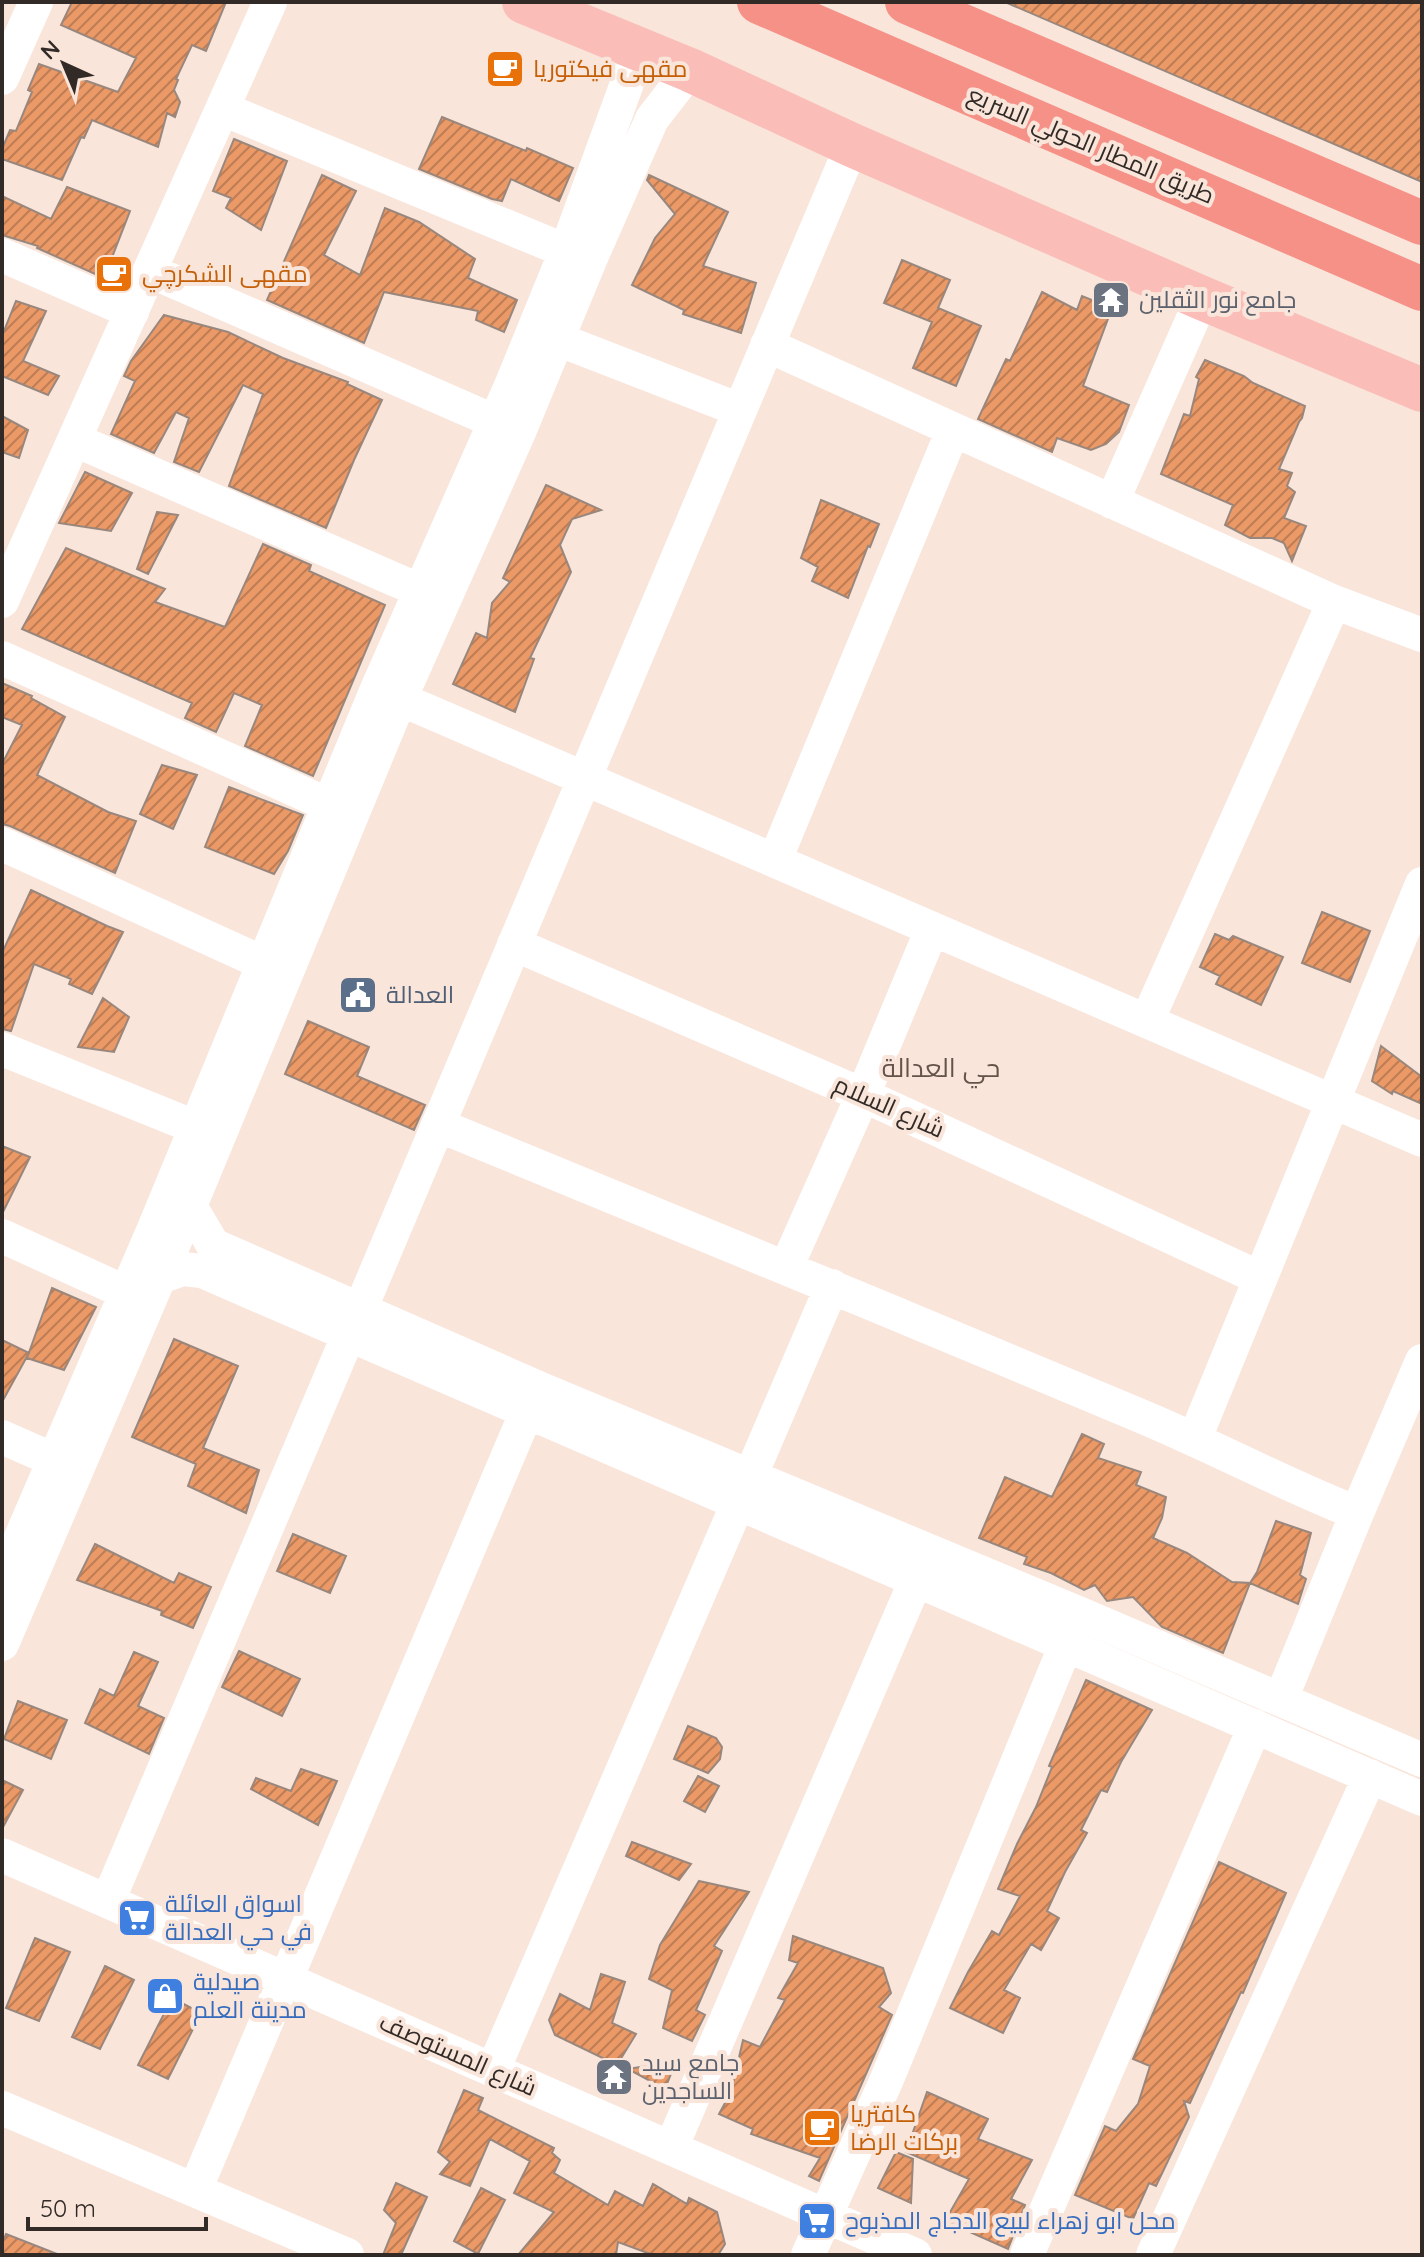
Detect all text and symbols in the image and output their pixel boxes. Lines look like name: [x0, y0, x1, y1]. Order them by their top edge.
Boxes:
north arrow: [24, 24, 104, 104]
text: N: [35, 34, 66, 65]
cafe icon: مقهى فيكتوريا: [484, 48, 526, 90]
place label: مقهى فيكتوريا: [533, 53, 687, 83]
street label: طريق المطار الحولي السريع: [962, 79, 1219, 214]
cafe icon: مقهى الشكرچي: [93, 253, 135, 295]
place label: مقهى الشكرچي: [142, 258, 308, 293]
temple icon: جامع نور الثقلين: [1090, 279, 1132, 321]
place label: جامع نور الثقلين: [1139, 284, 1296, 316]
public building icon: العدالة: [337, 974, 379, 1016]
place label: العدالة: [386, 979, 454, 1009]
district label: حي العدالة: [882, 1051, 1000, 1089]
street label: شارع السلام: [829, 1068, 949, 1146]
place label: اسواق العائلة في حي العدالة: [165, 1888, 312, 1951]
supermarket icon: اسواق العائلة في حي العدالة: [116, 1897, 158, 1939]
place label: صيدلية مدينة العلم: [193, 1966, 307, 2026]
shop icon: صيدلية مدينة العلم: [144, 1975, 186, 2017]
street label: شارع المستوصف: [374, 2006, 542, 2104]
place label: جامع سيد الساجدين: [642, 2047, 739, 2105]
temple icon: جامع سيد الساجدين: [593, 2056, 635, 2098]
place label: كافتريا بركات الرضا: [850, 2098, 958, 2156]
cafe icon: كافتريا بركات الرضا: [801, 2107, 843, 2149]
scale bar: [28, 2181, 206, 2231]
text: 50 m: [40, 2193, 96, 2223]
supermarket icon: محل ابو زهراء لبيع الدجاج المذبوح: [796, 2200, 838, 2242]
place label: محل ابو زهراء لبيع الدجاج المذبوح: [845, 2205, 1176, 2237]

